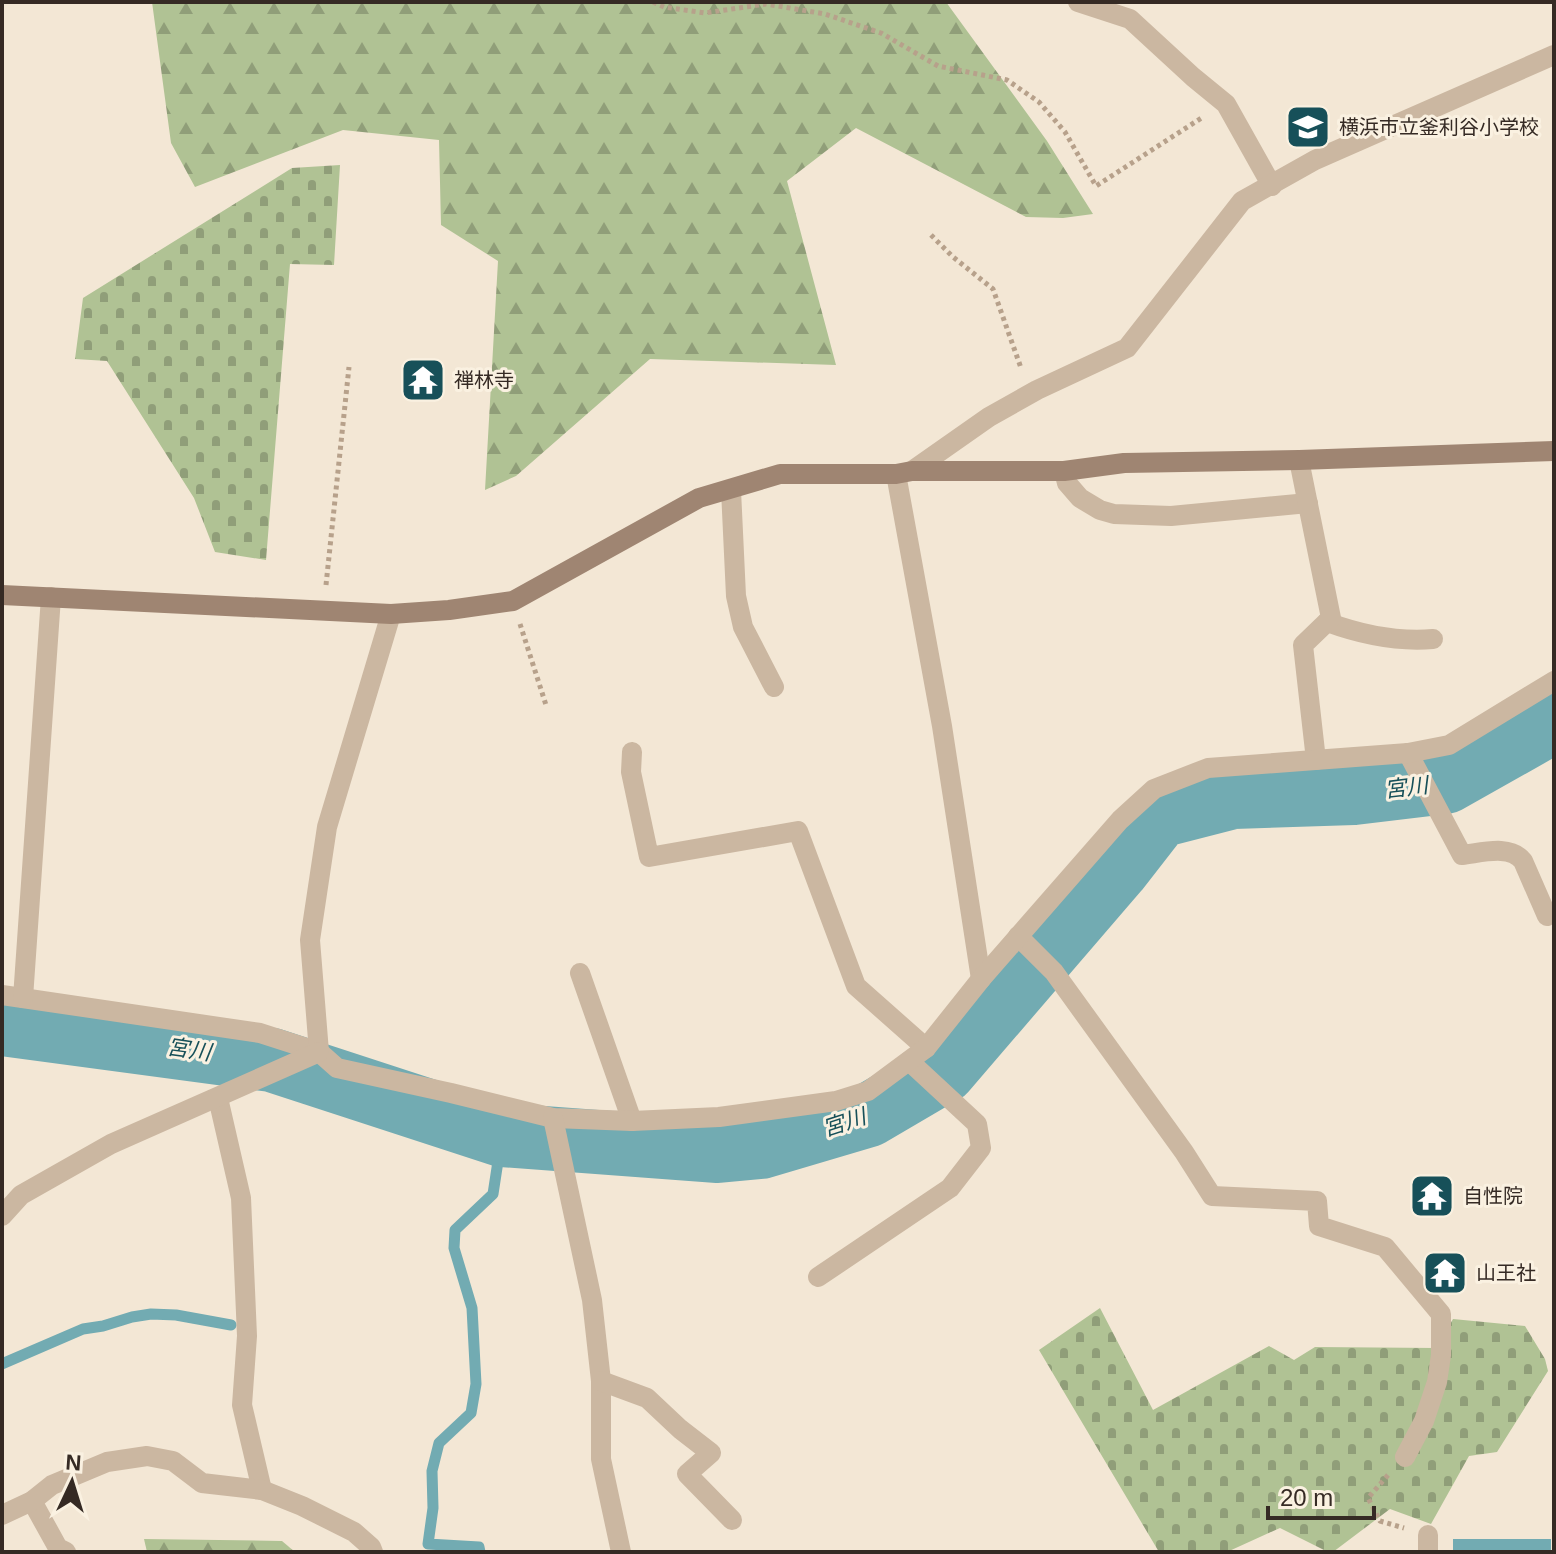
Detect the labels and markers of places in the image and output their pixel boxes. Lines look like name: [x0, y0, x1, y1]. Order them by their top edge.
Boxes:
school or university icon: 横浜市立釜利谷小学校: [1284, 103, 1332, 151]
place label: 横浜市立釜利谷小学校: [1339, 116, 1539, 138]
temple icon: 禅林寺: [399, 356, 447, 404]
place label: 禅林寺: [454, 369, 514, 391]
temple icon: 自性院: [1408, 1172, 1456, 1220]
place label: 自性院: [1463, 1185, 1523, 1207]
temple icon: 山王社: [1421, 1249, 1469, 1297]
place label: 山王社: [1476, 1262, 1536, 1284]

